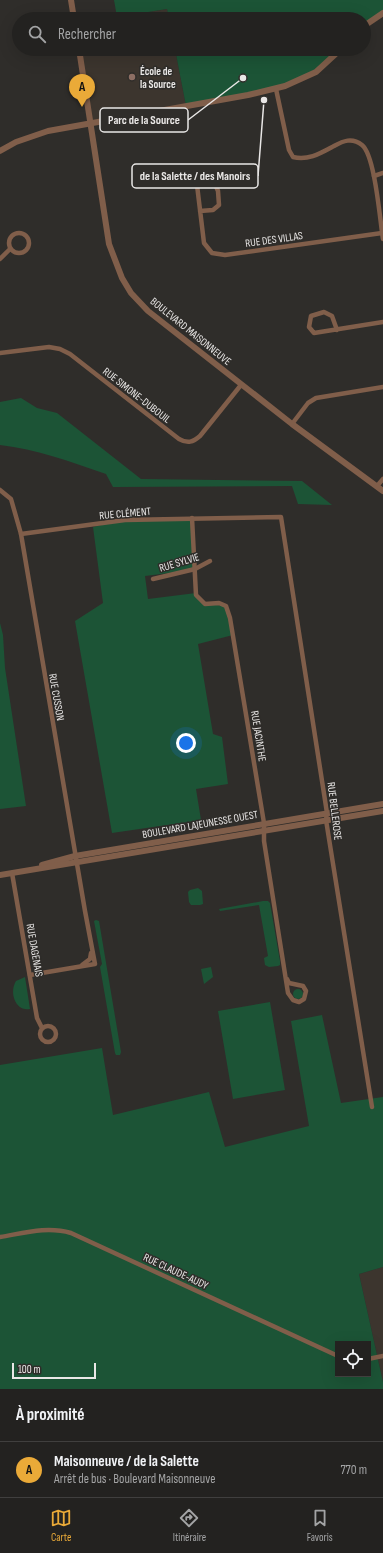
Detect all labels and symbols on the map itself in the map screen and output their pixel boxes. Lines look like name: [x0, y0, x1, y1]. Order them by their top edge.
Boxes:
place label: École de la Source: [140, 65, 176, 91]
marker: École de la Source: [127, 72, 137, 82]
pin: A: [69, 74, 95, 107]
callout: Parc de la Source: [100, 108, 188, 132]
text: Parc de la Source: [108, 113, 180, 128]
callout: de la Salette / des Manoirs: [132, 164, 258, 188]
text: de la Salette / des Manoirs: [140, 169, 251, 184]
street label: RUE DES VILLAS: [244, 229, 304, 250]
street label: BOULEVARD MAISONNEUVE: [148, 295, 234, 368]
street label: RUE SIMONE-DUBOUIL: [100, 365, 173, 426]
street label: RUE CLÉMENT: [99, 505, 152, 522]
street label: RUE SYLVIE: [158, 550, 201, 575]
street label: RUE CUSSON: [46, 672, 67, 722]
street label: RUE JACINTHE: [248, 710, 269, 762]
your location: [176, 733, 196, 753]
street label: RUE BELLEROSE: [324, 781, 345, 841]
street label: BOULEVARD LAJEUNESSE OUEST: [141, 808, 260, 841]
street label: RUE DAGENAIS: [23, 922, 46, 978]
street label: RUE CLAUDE-AUDY: [141, 1251, 211, 1292]
scale bar: [12, 1361, 96, 1380]

